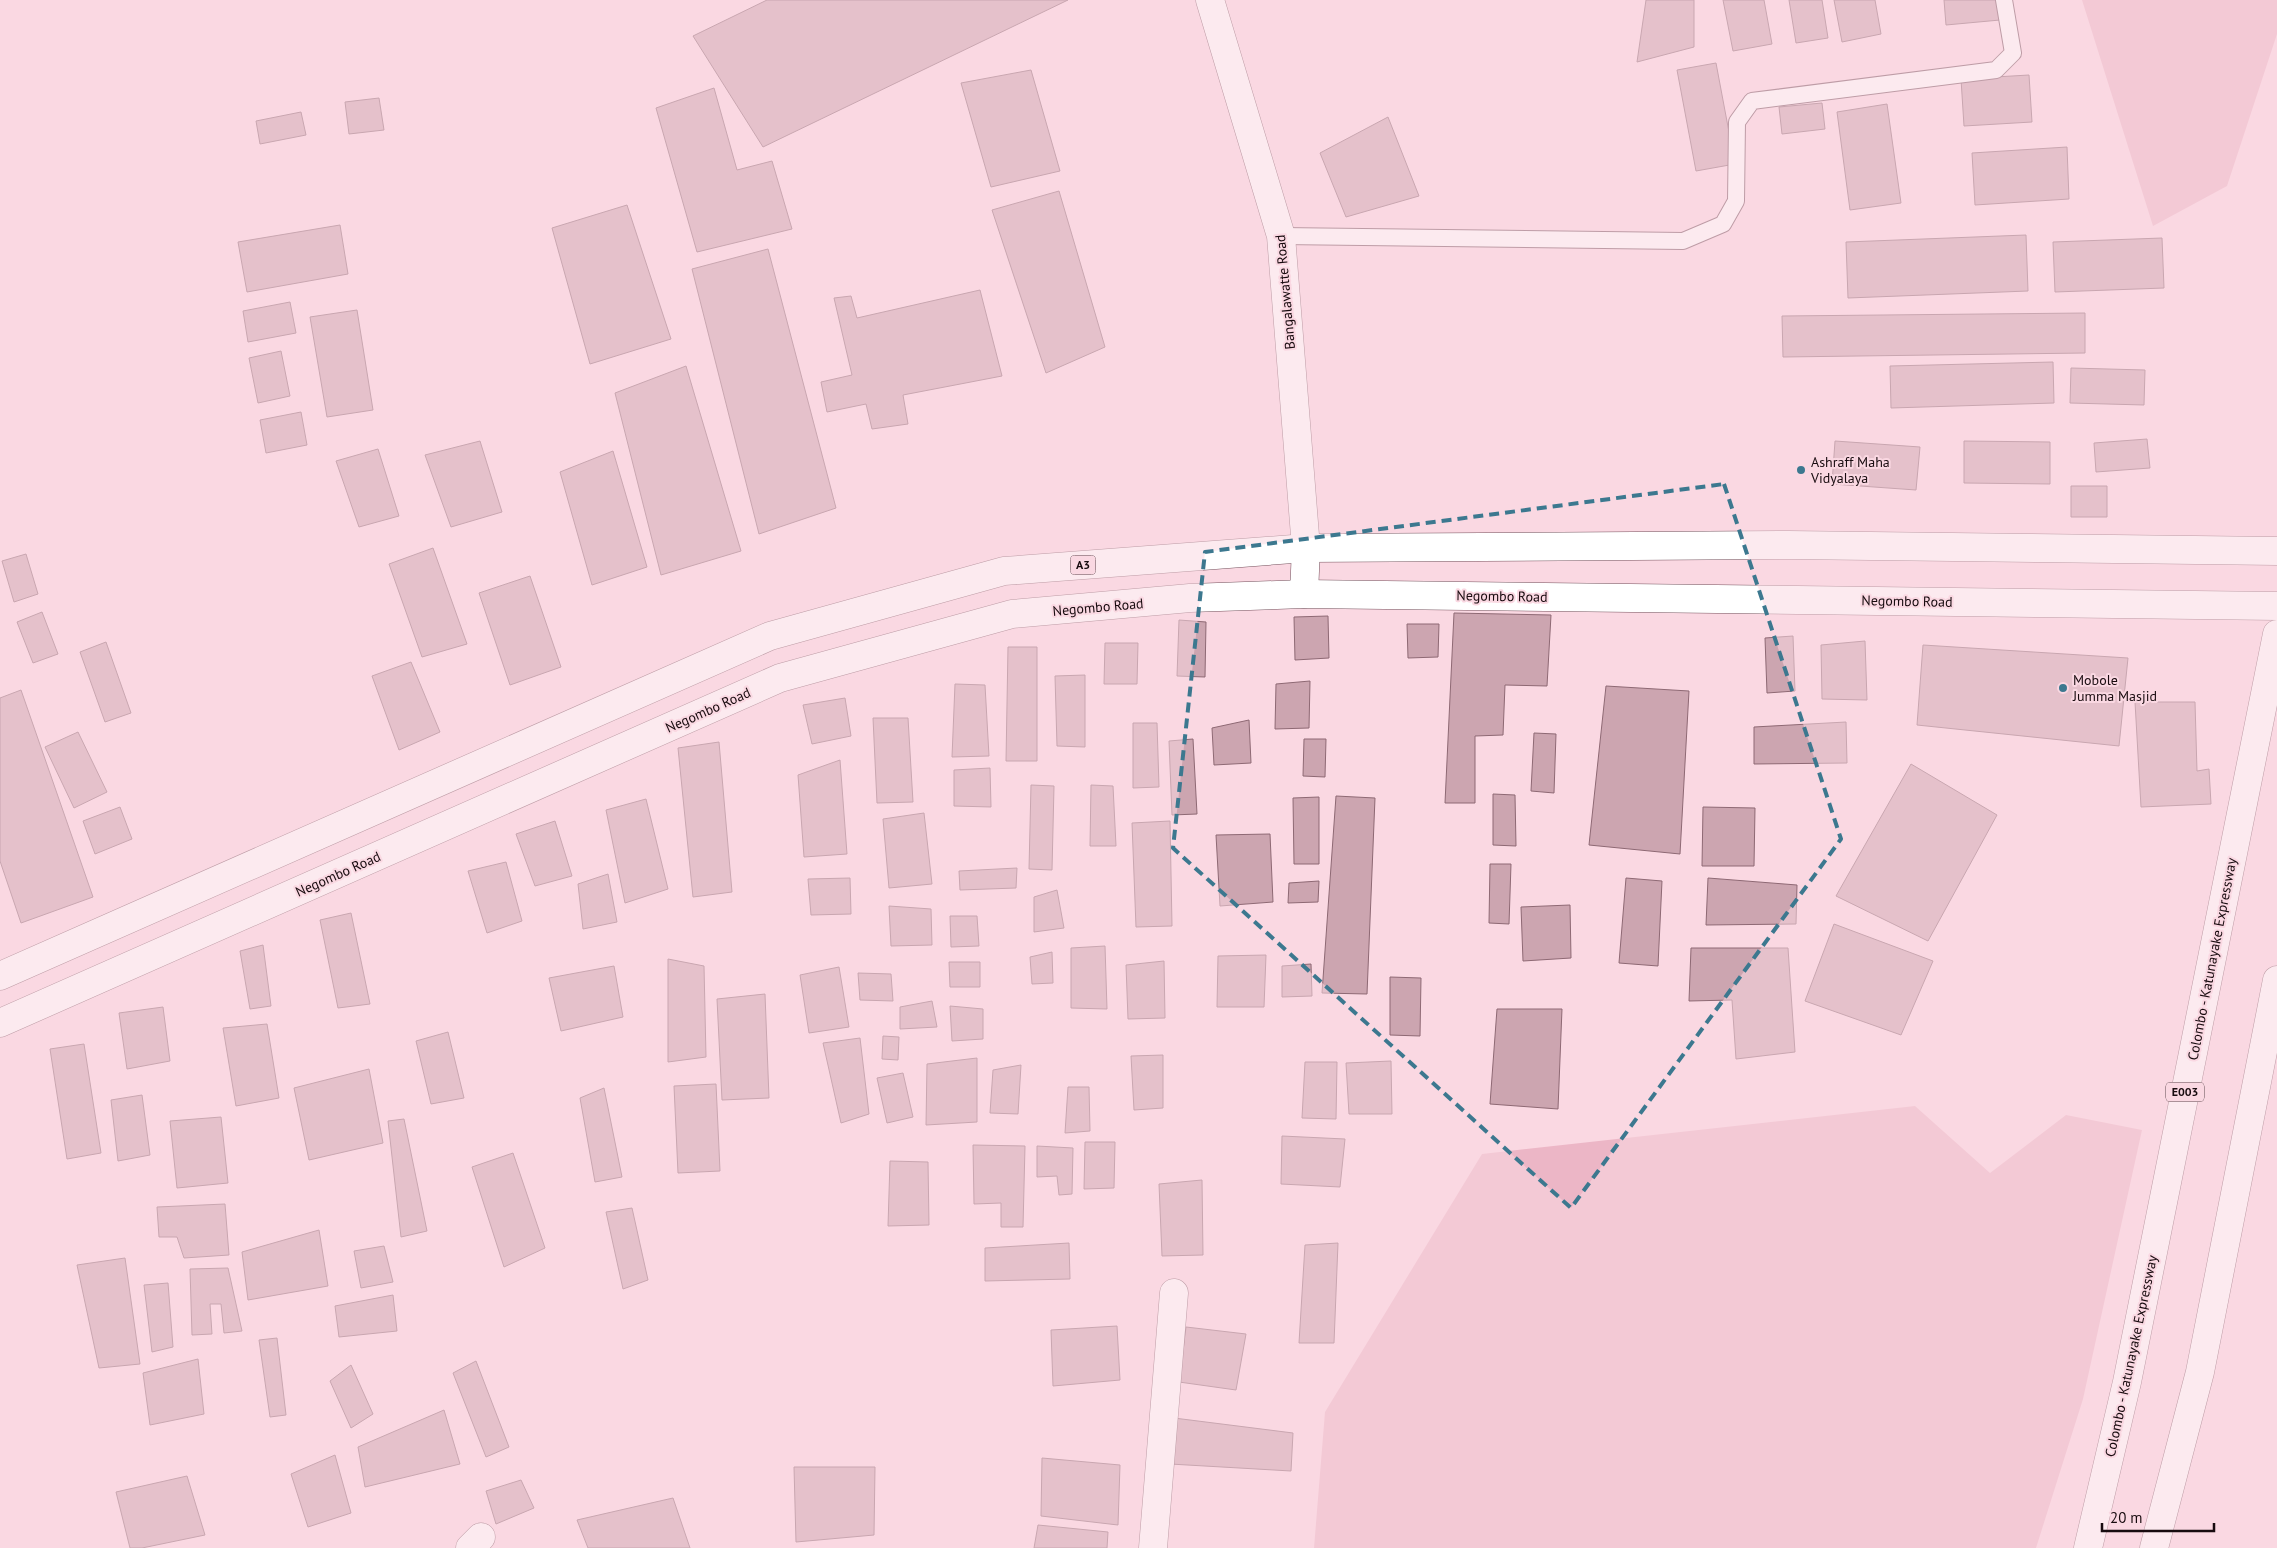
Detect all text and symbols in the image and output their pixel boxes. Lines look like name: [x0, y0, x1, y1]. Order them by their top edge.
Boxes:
street label: Bangalawatte Road: [1271, 234, 1299, 350]
place label: Ashraff Maha Vidyalaya: [1810, 453, 1890, 487]
marker: Ashraff Maha Vidyalaya: [1795, 464, 1807, 476]
road number: A3: [1070, 556, 1096, 574]
street label: Negombo Road: [1456, 586, 1548, 606]
street label: Negombo Road: [1861, 591, 1953, 611]
street label: Negombo Road: [1052, 594, 1144, 620]
place label: Mobole Jumma Masjid: [2072, 671, 2157, 705]
marker: Mobole Jumma Masjid: [2057, 682, 2069, 694]
street label: Negombo Road: [663, 683, 753, 737]
street label: Negombo Road: [293, 847, 383, 901]
street label: Colombo - Katunayake Expressway: [2184, 856, 2241, 1062]
road number: E003: [2166, 1082, 2204, 1102]
street label: Colombo - Katunayake Expressway: [2101, 1253, 2161, 1459]
scale bar: [2102, 1500, 2214, 1532]
text: 20 m: [2110, 1508, 2143, 1527]

